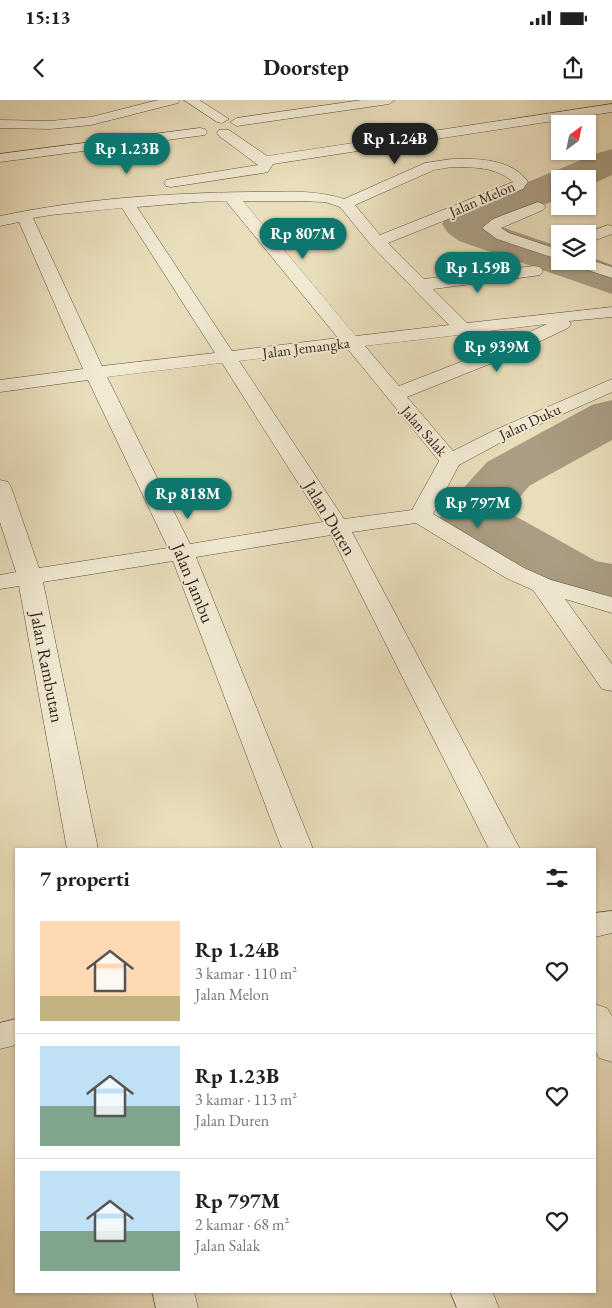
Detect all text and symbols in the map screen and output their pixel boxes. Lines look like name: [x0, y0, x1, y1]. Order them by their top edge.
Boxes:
text: 15:13: [25, 5, 71, 30]
text: Doorstep: [263, 53, 349, 82]
icon: back: [25, 54, 53, 82]
icon: share: [559, 54, 587, 82]
north arrow: [551, 115, 596, 160]
map controls: [551, 115, 596, 270]
pin: Rp 1.24B: [343, 122, 447, 165]
text: Rp 1.24B: [363, 128, 427, 149]
pin: Rp 1.23B: [75, 132, 179, 175]
text: Rp 1.23B: [95, 138, 159, 159]
button: locate: [551, 170, 596, 215]
street label: Jalan Melon: [444, 176, 518, 222]
pin: Rp 807M: [257, 218, 349, 260]
text: Rp 807M: [271, 223, 335, 244]
button: layers: [551, 225, 596, 270]
pin: Rp 1.59B: [426, 252, 530, 294]
text: Rp 1.59B: [446, 257, 510, 278]
pin: Rp 939M: [451, 330, 543, 373]
street label: Jalan Jemangka: [259, 333, 351, 363]
text: Rp 939M: [465, 336, 529, 357]
street label: Jalan Duku: [494, 399, 564, 445]
street label: Jalan Salak: [396, 400, 452, 461]
street label: Jalan Duren: [298, 474, 362, 560]
pin: Rp 818M: [142, 478, 234, 520]
text: Rp 818M: [156, 483, 220, 504]
pin: Rp 797M: [432, 486, 524, 529]
text: Rp 797M: [446, 492, 510, 513]
street label: Jalan Jambu: [166, 538, 220, 627]
street label: Jalan Rambutan: [25, 607, 70, 725]
icon: filters: [543, 864, 571, 892]
text: 7 properti: [40, 865, 130, 892]
text: Rp 1.24B: [195, 936, 279, 963]
icon: home: [80, 941, 140, 1001]
icon: heart: [543, 957, 571, 985]
text: 3 kamar · 110 m²: [195, 963, 297, 984]
text: Jalan Melon: [195, 984, 269, 1005]
text: Rp 1.23B: [195, 1062, 279, 1089]
icon: home: [80, 1066, 140, 1126]
icon: heart: [543, 1082, 571, 1110]
text: 3 kamar · 113 m²: [195, 1089, 297, 1110]
text: Jalan Duren: [195, 1110, 269, 1131]
text: Rp 797M: [195, 1187, 280, 1214]
icon: home: [80, 1191, 140, 1251]
icon: heart: [543, 1207, 571, 1235]
text: 2 kamar · 68 m²: [195, 1214, 289, 1235]
text: Jalan Salak: [195, 1235, 260, 1256]

